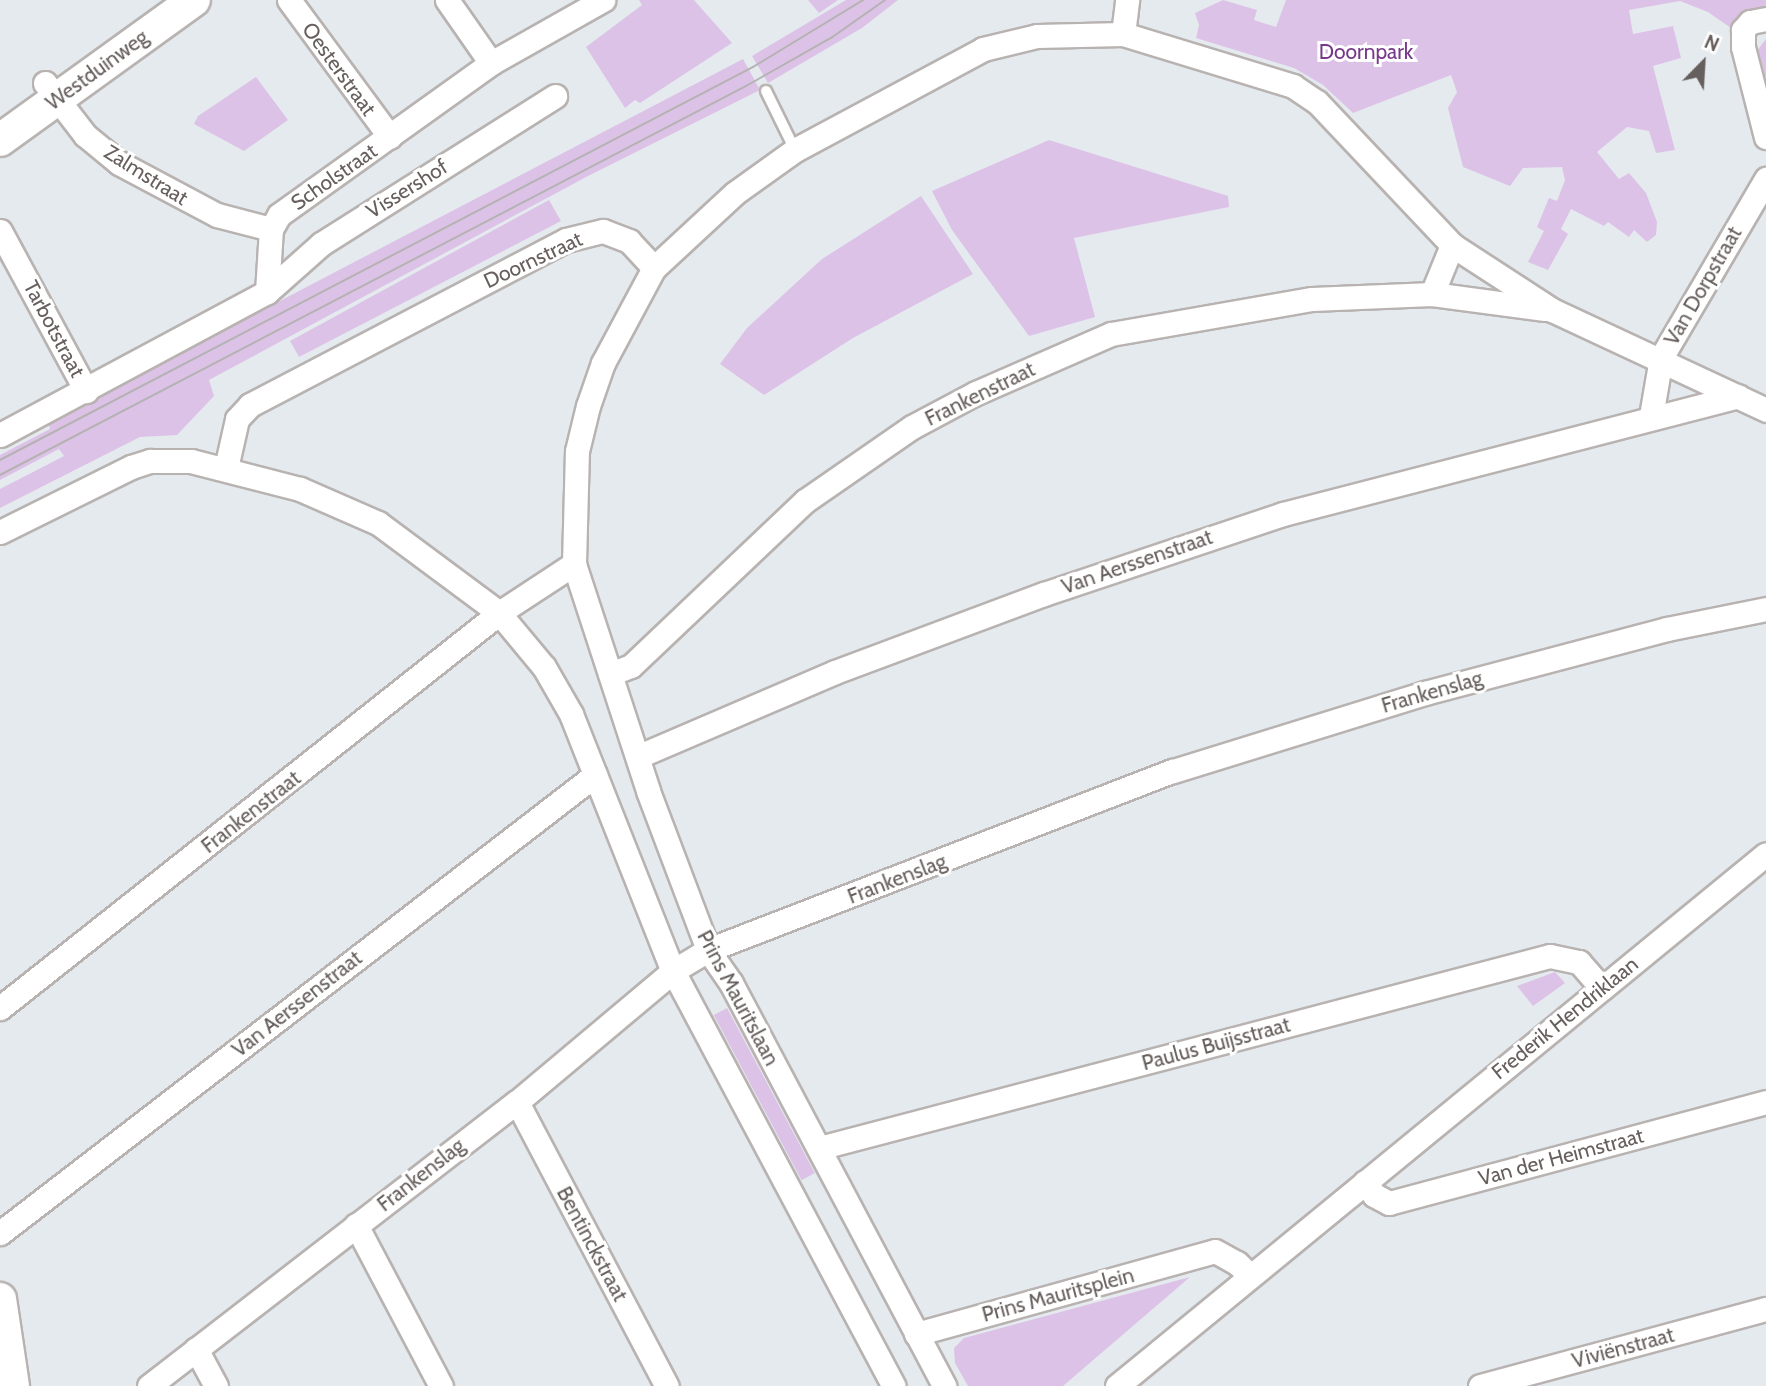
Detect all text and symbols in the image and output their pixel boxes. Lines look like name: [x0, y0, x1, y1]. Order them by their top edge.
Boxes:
street label: Oesterstraat: [297, 17, 381, 121]
street label: Westduinweg: [41, 24, 153, 116]
north arrow: [1668, 28, 1738, 98]
text: N: [1701, 30, 1723, 57]
park label: Doornpark: [1319, 39, 1413, 65]
street label: Scholstraat: [286, 138, 382, 216]
street label: Zalmstraat: [99, 139, 193, 211]
street label: Vissershof: [362, 154, 452, 224]
street label: Van Dorpstraat: [1659, 222, 1747, 350]
street label: Doornstraat: [480, 226, 586, 294]
street label: Tarbotstraat: [18, 276, 90, 382]
street label: Frankenstraat: [921, 357, 1039, 431]
street label: Van Aerssenstraat: [1058, 524, 1216, 600]
street label: Frankenslag: [1379, 666, 1485, 718]
street label: Frankenstraat: [196, 765, 306, 859]
street label: Frankenslag: [844, 849, 950, 909]
street label: Prins Mauritslaan: [692, 926, 784, 1070]
street label: Van Aerssenstraat: [227, 946, 367, 1062]
street label: Frederik Hendriklaan: [1487, 951, 1643, 1085]
street label: Paulus Buijsstraat: [1139, 1012, 1293, 1076]
street label: Van der Heimstraat: [1476, 1123, 1646, 1191]
street label: Frankenslag: [372, 1133, 470, 1217]
street label: Bentinckstraat: [551, 1182, 633, 1306]
street label: Prins Mauritsplein: [979, 1263, 1137, 1327]
street label: Viviënstraat: [1569, 1322, 1677, 1374]

